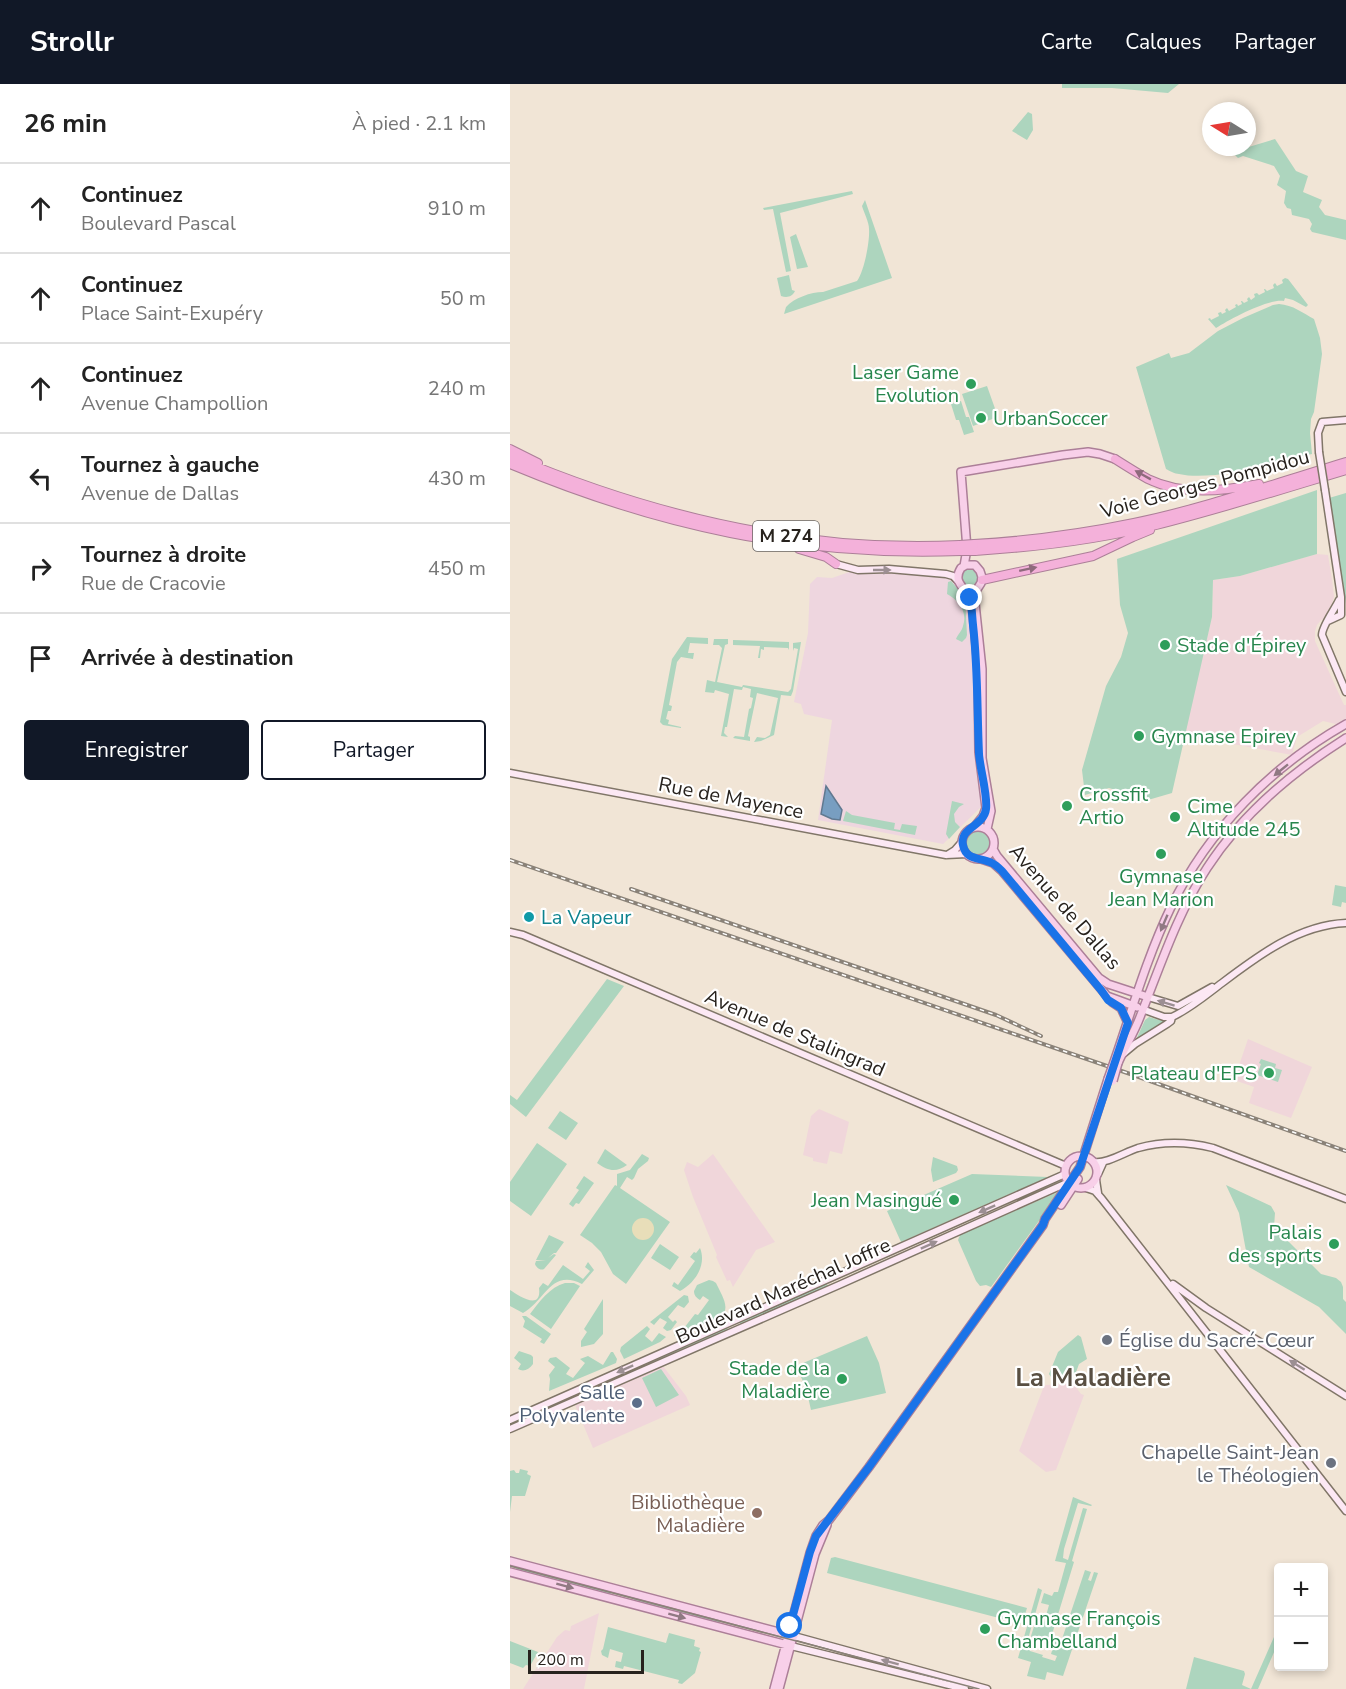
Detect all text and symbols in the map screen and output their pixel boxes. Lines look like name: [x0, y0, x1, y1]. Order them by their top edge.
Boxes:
text: Strollr: [30, 23, 114, 61]
text: Carte: [1041, 28, 1092, 56]
text: Calques: [1125, 28, 1202, 56]
text: Partager: [1235, 28, 1316, 56]
north arrow: [1202, 102, 1256, 156]
text: 26 min: [24, 106, 107, 141]
text: À pied · 2.1 km: [352, 110, 486, 137]
text: Continuez: [81, 180, 183, 210]
icon: ahead: [24, 192, 57, 225]
text: 910 m: [428, 195, 486, 222]
text: Boulevard Pascal: [81, 210, 236, 237]
text: Continuez: [81, 270, 183, 300]
icon: ahead: [24, 282, 57, 315]
text: 50 m: [440, 285, 486, 312]
text: Place Saint-Exupéry: [81, 300, 263, 327]
place label: Laser Game Evolution: [852, 359, 959, 409]
text: Continuez: [81, 360, 183, 390]
icon: ahead: [24, 372, 57, 405]
text: 240 m: [428, 375, 486, 402]
marker: Laser Game Evolution: [964, 377, 978, 391]
text: Avenue Champollion: [81, 390, 269, 417]
place label: UrbanSoccer: [993, 405, 1108, 432]
marker: UrbanSoccer: [974, 411, 988, 425]
street label: Voie Georges Pompidou: [1097, 443, 1312, 525]
text: Tournez à gauche: [81, 450, 259, 480]
icon: left: [24, 462, 57, 495]
text: 430 m: [428, 465, 486, 492]
one-way arrow: [1134, 471, 1151, 481]
text: Avenue de Dallas: [81, 480, 239, 507]
road number: M 274: [753, 521, 819, 551]
text: Tournez à droite: [81, 540, 246, 570]
icon: right: [24, 552, 57, 585]
text: 450 m: [428, 555, 486, 582]
one-way arrow: [1018, 564, 1037, 574]
one-way arrow: [872, 565, 891, 574]
text: Rue de Cracovie: [81, 570, 226, 597]
route end: [956, 584, 982, 610]
place label: Stade d'Épirey: [1177, 632, 1307, 659]
marker: Stade d'Épirey: [1158, 638, 1172, 652]
icon: arrive: [24, 642, 57, 675]
text: Arrivée à destination: [81, 643, 294, 673]
button: Enregistrer: [24, 720, 249, 780]
button: Partager: [261, 720, 486, 780]
place label: Gymnase Epirey: [1151, 723, 1297, 750]
marker: Gymnase Epirey: [1132, 729, 1146, 743]
one-way arrow: [1273, 763, 1289, 776]
street label: Rue de Mayence: [656, 771, 806, 825]
place label: Crossfit Artio: [1079, 781, 1149, 831]
place label: Cime Altitude 245: [1187, 793, 1301, 843]
marker: Crossfit Artio: [1060, 799, 1074, 813]
marker: Cime Altitude 245: [1168, 810, 1182, 824]
street label: Avenue de Dallas: [1003, 838, 1127, 976]
marker: Gymnase Jean Marion: [1154, 847, 1168, 861]
place label: Gymnase Jean Marion: [1107, 863, 1214, 913]
place label: La Vapeur: [541, 904, 632, 931]
marker: La Vapeur: [522, 910, 536, 924]
one-way arrow: [1159, 914, 1168, 932]
street label: Avenue de Stalingrad: [701, 983, 889, 1083]
one-way arrow: [1157, 998, 1175, 1007]
place label: Plateau d'EPS: [1131, 1060, 1257, 1087]
marker: Plateau d'EPS: [1262, 1066, 1276, 1080]
place label: Jean Masingué: [810, 1187, 942, 1214]
marker: Jean Masingué: [947, 1193, 961, 1207]
one-way arrow: [979, 1204, 996, 1213]
place label: Palais des sports: [1228, 1219, 1322, 1269]
street label: Boulevard Maréchal Joffre: [671, 1231, 895, 1351]
marker: Palais des sports: [1327, 1237, 1341, 1251]
one-way arrow: [920, 1240, 937, 1249]
place label: Église du Sacré-Cœur: [1119, 1327, 1314, 1354]
marker: Église du Sacré-Cœur: [1100, 1333, 1114, 1347]
place label: Stade de la Maladière: [729, 1355, 830, 1405]
one-way arrow: [1289, 1359, 1305, 1371]
district label: La Maladière: [1015, 1360, 1171, 1395]
one-way arrow: [615, 1364, 633, 1374]
marker: Stade de la Maladière: [835, 1372, 849, 1386]
place label: Salle Polyvalente: [519, 1379, 625, 1429]
marker: Salle Polyvalente: [630, 1396, 644, 1410]
place label: Chapelle Saint-Jean le Théologien: [1141, 1439, 1319, 1489]
marker: Chapelle Saint-Jean le Théologien: [1324, 1456, 1338, 1470]
place label: Bibliothèque Maladière: [631, 1489, 745, 1539]
marker: Bibliothèque Maladière: [750, 1506, 764, 1520]
map controls: [1274, 1563, 1328, 1671]
button: +: [1274, 1563, 1328, 1617]
one-way arrow: [556, 1582, 574, 1592]
place label: Gymnase François Chambelland: [997, 1605, 1161, 1655]
one-way arrow: [668, 1611, 686, 1621]
route start: [776, 1612, 802, 1638]
button: −: [1274, 1617, 1328, 1671]
marker: Gymnase François Chambelland: [978, 1622, 992, 1636]
scale bar: [528, 1647, 644, 1674]
text: 200 m: [537, 1649, 584, 1671]
one-way arrow: [881, 1656, 899, 1666]

